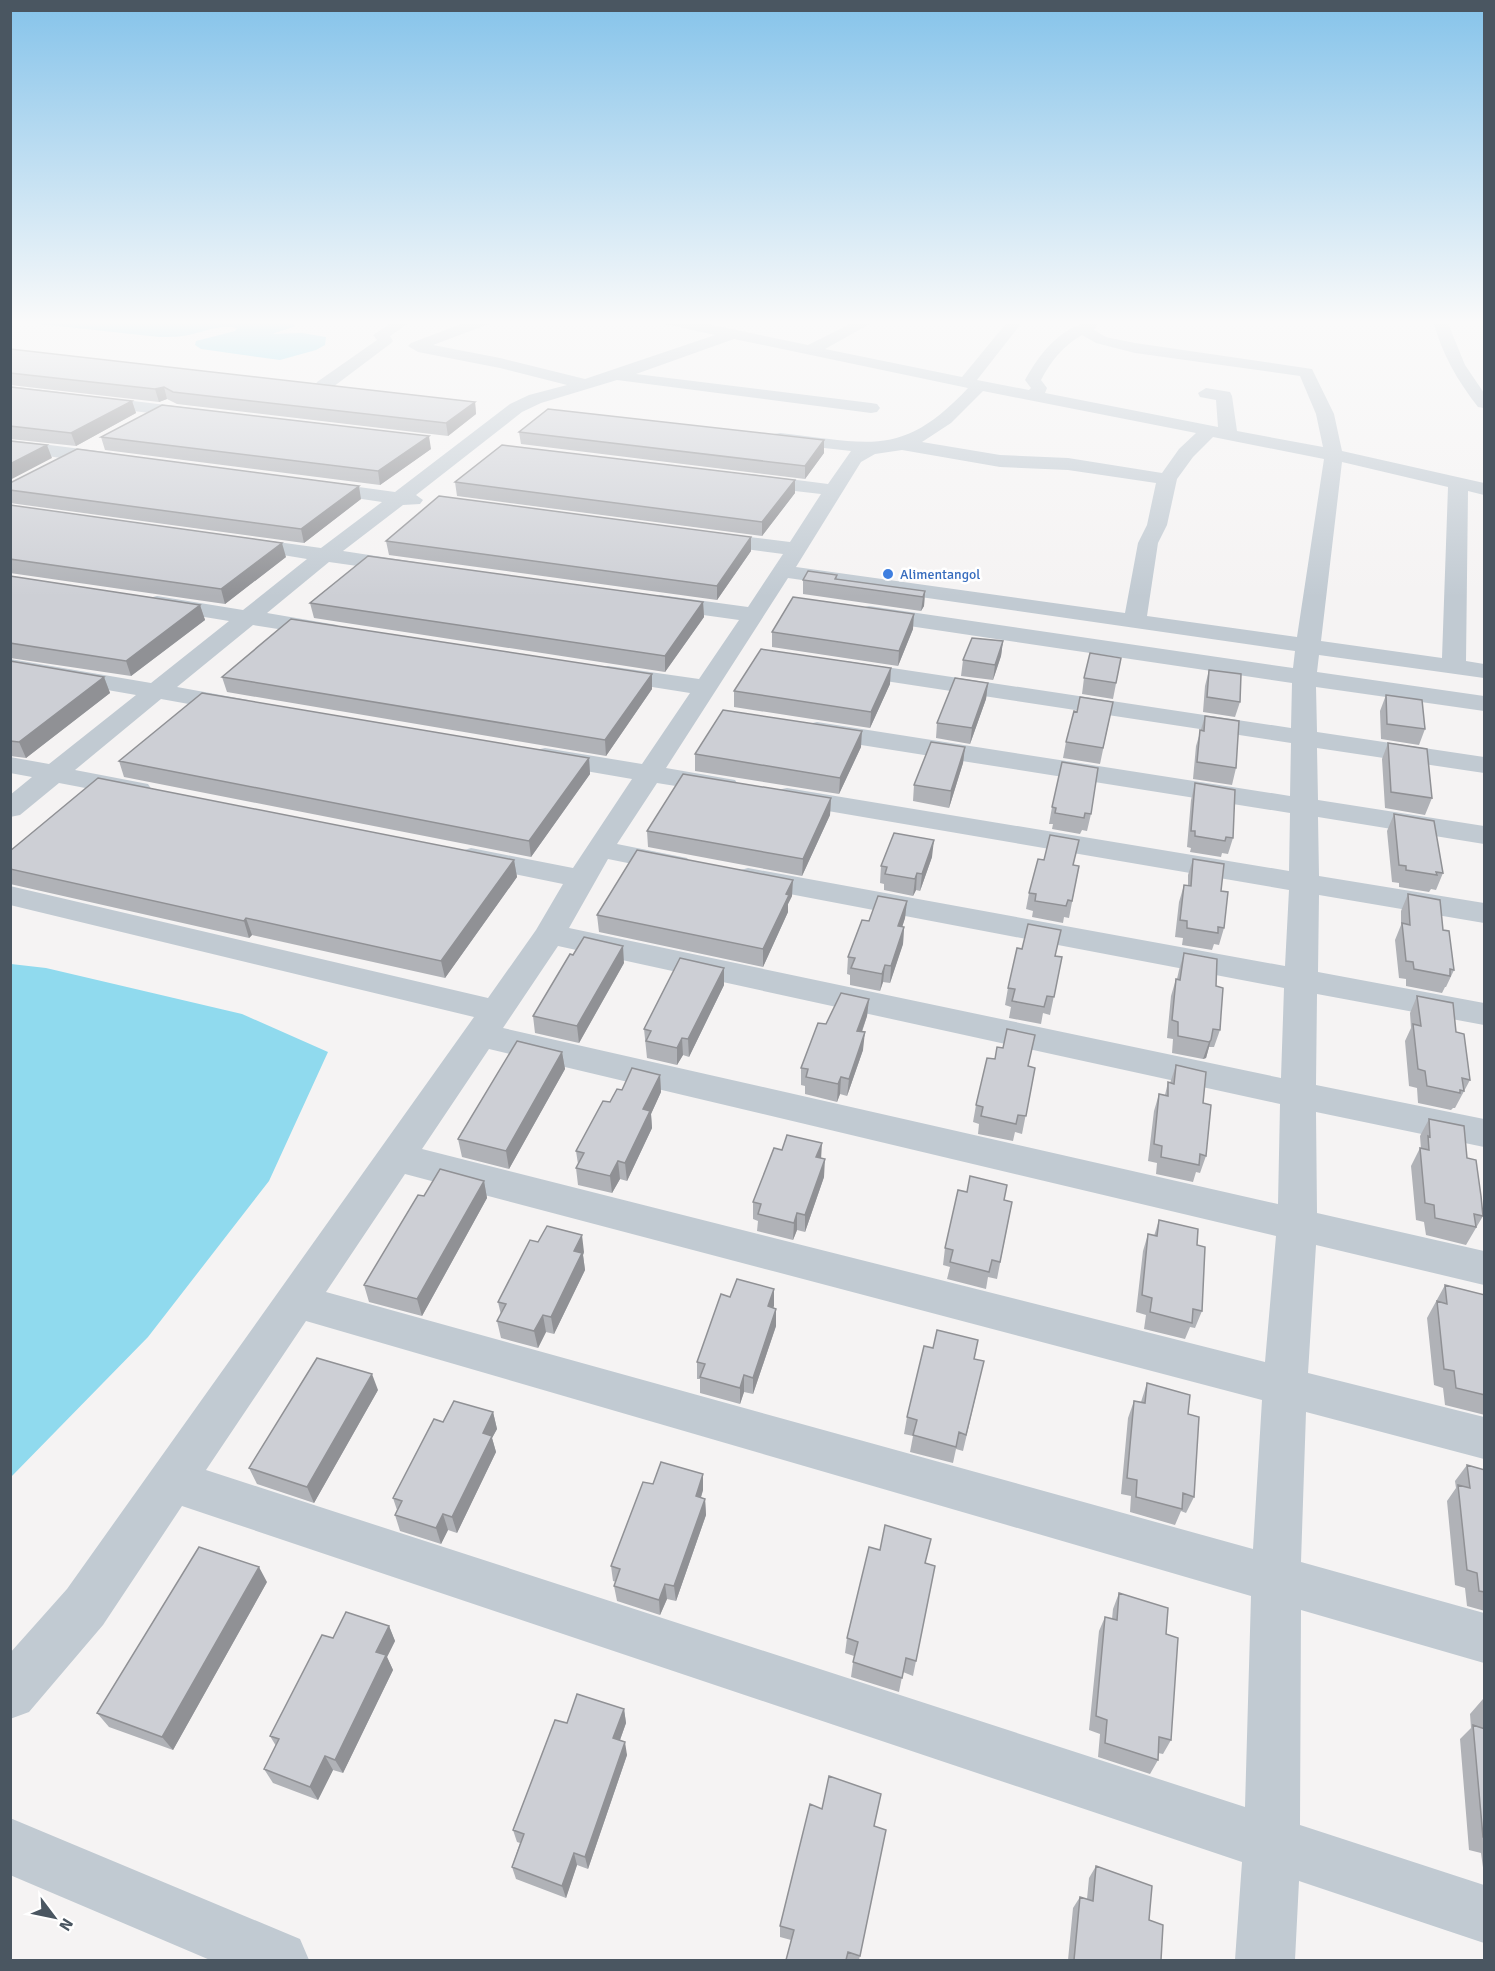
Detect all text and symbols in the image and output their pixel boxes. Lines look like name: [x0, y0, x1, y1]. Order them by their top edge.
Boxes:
place label: Alimentangol: [900, 566, 980, 583]
marker: Alimentangol: [881, 567, 895, 581]
north arrow: [24, 1887, 84, 1947]
text: N: [54, 1914, 77, 1934]

